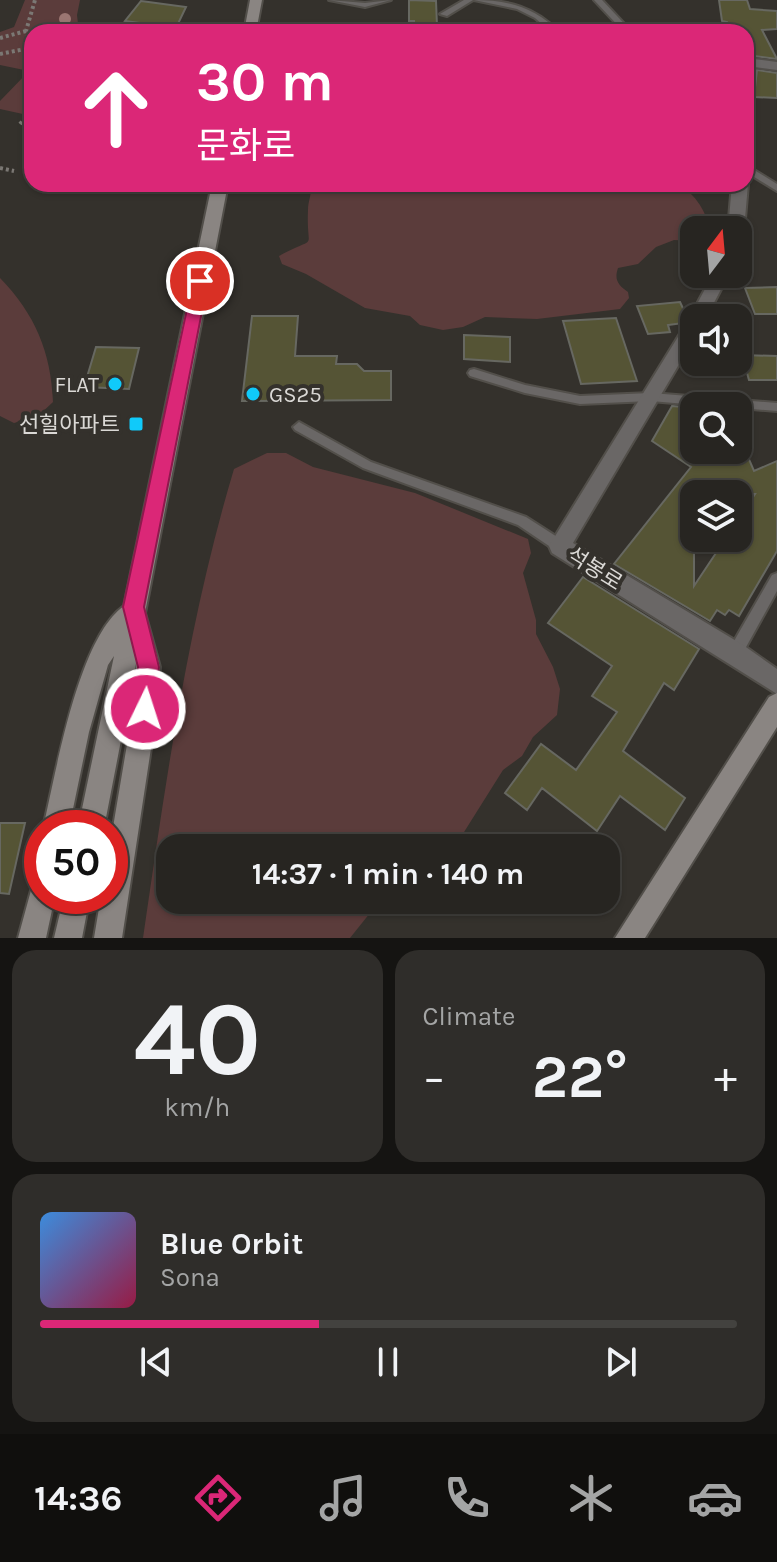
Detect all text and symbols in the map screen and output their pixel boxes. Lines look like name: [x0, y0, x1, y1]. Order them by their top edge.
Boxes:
text: 30 m: [196, 49, 334, 114]
icon: ahead: [64, 56, 168, 160]
text: 문화로: [196, 125, 295, 167]
north arrow: [680, 216, 752, 288]
map controls: [680, 216, 752, 552]
pin: [166, 247, 234, 315]
icon: arrive: [178, 259, 222, 303]
button: sound: [680, 304, 752, 376]
place label: FLAT: [54, 372, 99, 398]
marker: FLAT: [106, 375, 124, 393]
place label: GS25: [269, 382, 322, 408]
marker: GS25: [244, 385, 262, 403]
button: search: [680, 392, 752, 464]
place label: 선힐아파트: [19, 412, 120, 438]
marker: 선힐아파트: [127, 415, 145, 433]
button: layers: [680, 480, 752, 552]
street label: 석봉로: [562, 542, 627, 596]
position arrow: [103, 667, 187, 751]
speed limit sign: 50: [24, 810, 128, 914]
text: 14:37 · 1 min · 140 m: [252, 856, 524, 892]
text: 40: [133, 979, 261, 1100]
text: Climate: [423, 1001, 515, 1032]
text: 22°: [532, 1042, 628, 1112]
text: −: [423, 1052, 446, 1103]
text: +: [714, 1052, 737, 1103]
text: km/h: [164, 1092, 230, 1123]
text: Blue Orbit: [160, 1226, 303, 1262]
text: Sona: [160, 1262, 220, 1293]
icon: previous: [134, 1340, 178, 1384]
icon: pause: [366, 1340, 410, 1384]
icon: next: [599, 1340, 643, 1384]
icon: directions: [190, 1470, 246, 1526]
icon: music: [315, 1470, 371, 1526]
icon: phone: [439, 1470, 495, 1526]
icon: climate: [563, 1470, 619, 1526]
icon: car: [687, 1470, 743, 1526]
text: 14:36: [34, 1477, 122, 1519]

